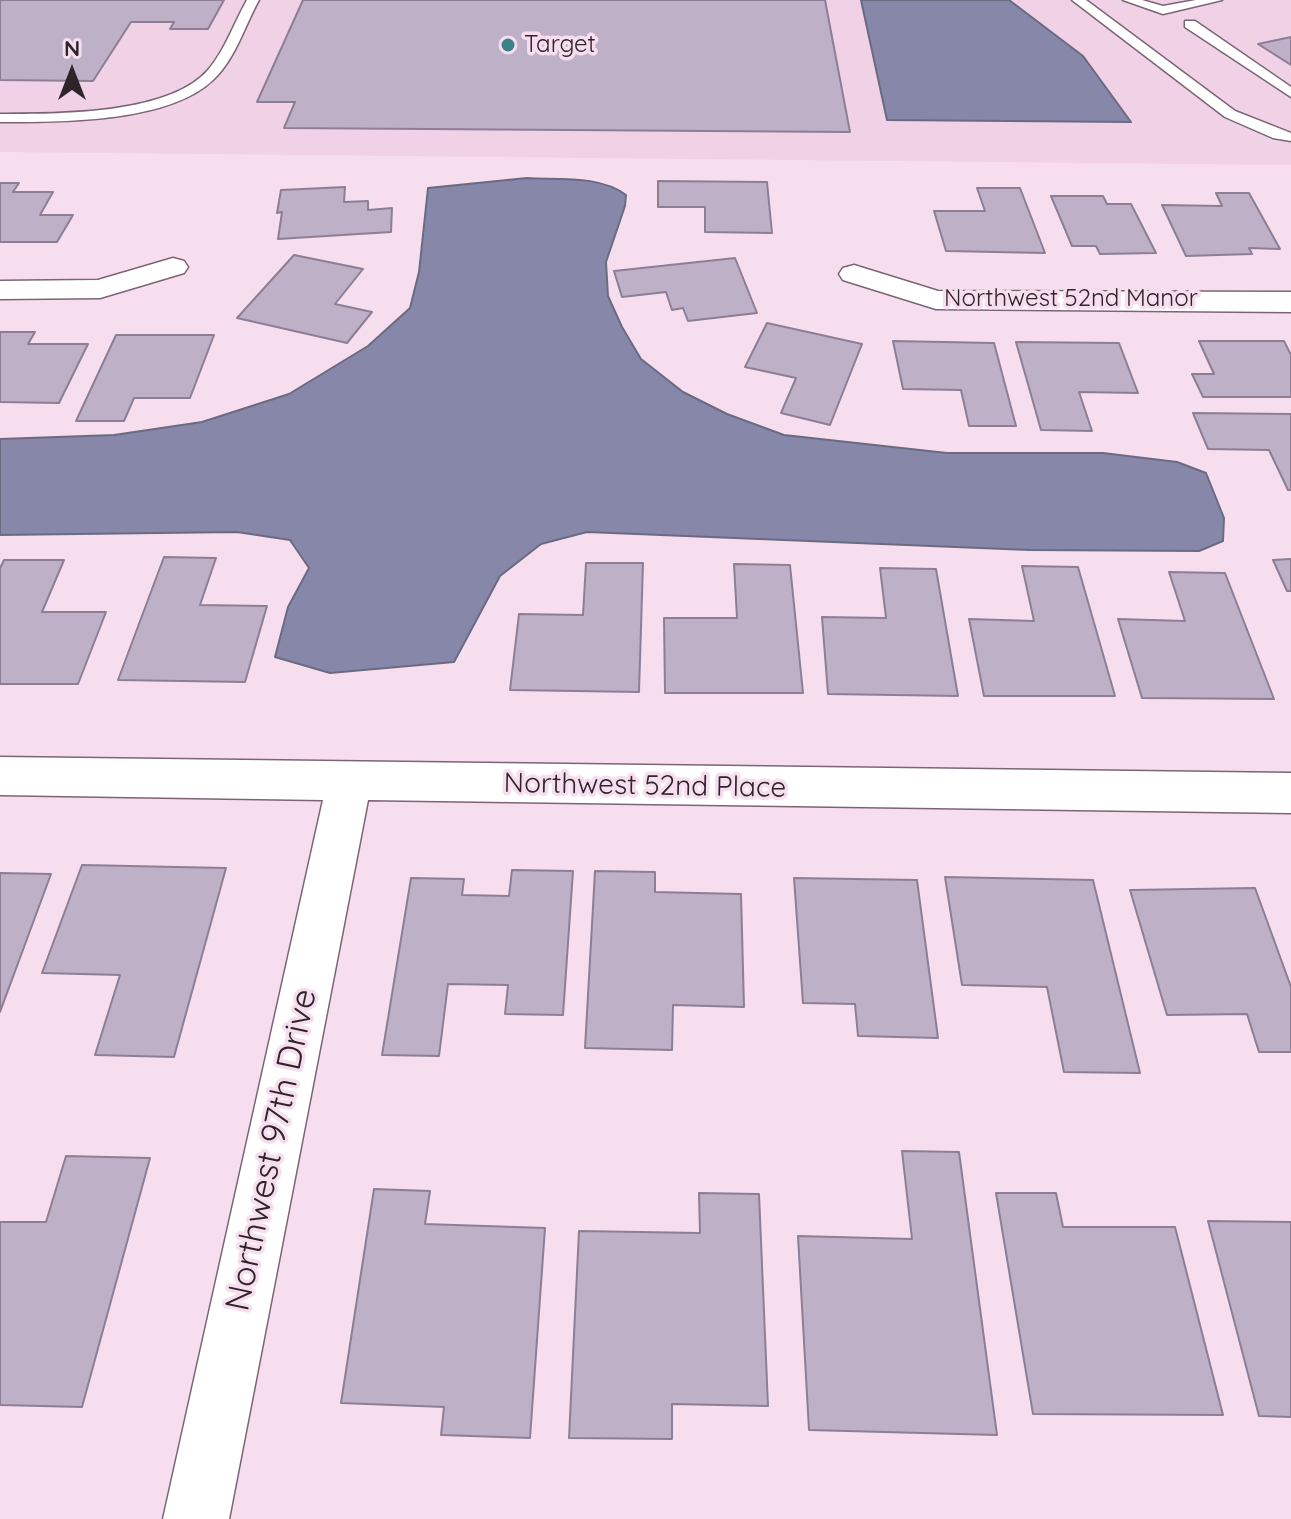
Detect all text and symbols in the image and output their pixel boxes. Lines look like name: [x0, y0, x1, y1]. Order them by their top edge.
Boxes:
place label: Target: [524, 31, 596, 59]
north arrow: [32, 32, 112, 112]
text: N: [64, 34, 80, 62]
marker: Target: [499, 36, 517, 54]
street label: Northwest 52nd Manor: [944, 285, 1198, 313]
street label: Northwest 52nd Place: [503, 767, 787, 805]
street label: Northwest 97th Drive: [218, 985, 326, 1315]

